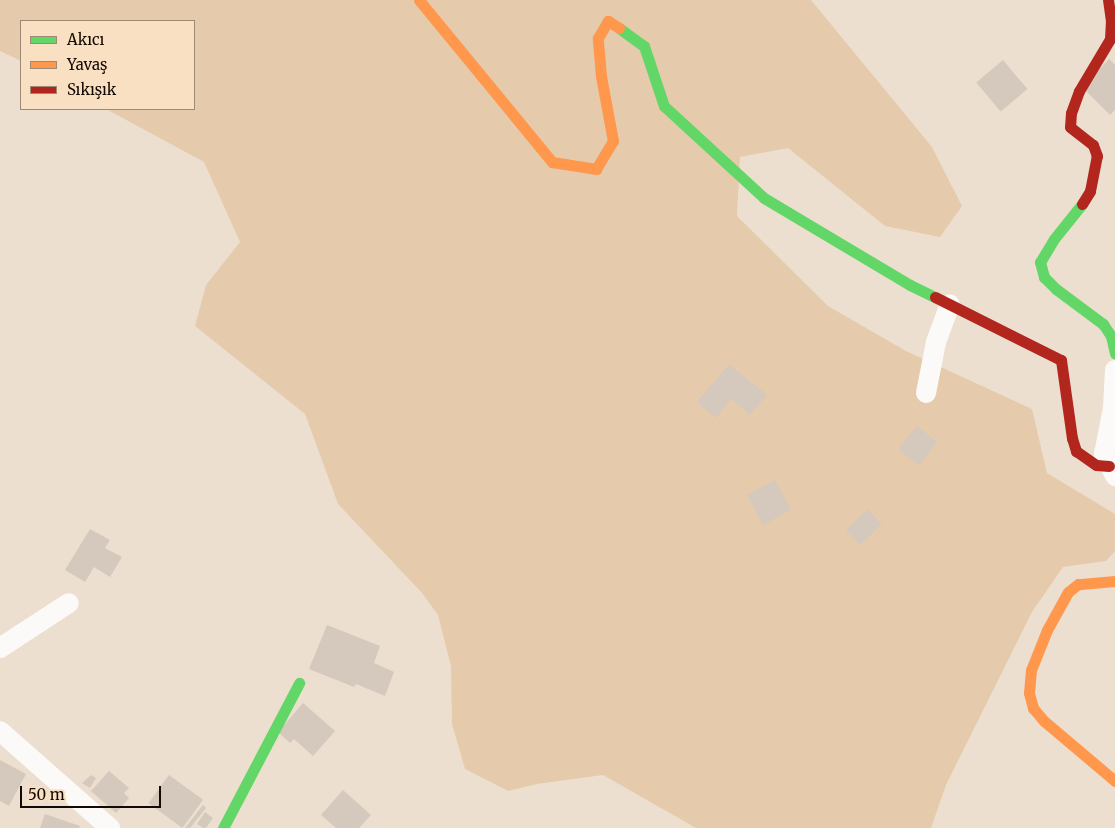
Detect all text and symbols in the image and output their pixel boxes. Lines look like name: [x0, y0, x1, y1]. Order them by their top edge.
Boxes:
legend: [20, 20, 195, 110]
text: Akıcı: [67, 30, 104, 49]
text: Yavaş: [67, 55, 107, 74]
text: Sıkışık: [67, 80, 116, 99]
scale bar: [22, 776, 164, 808]
text: 50 m: [28, 785, 65, 804]

